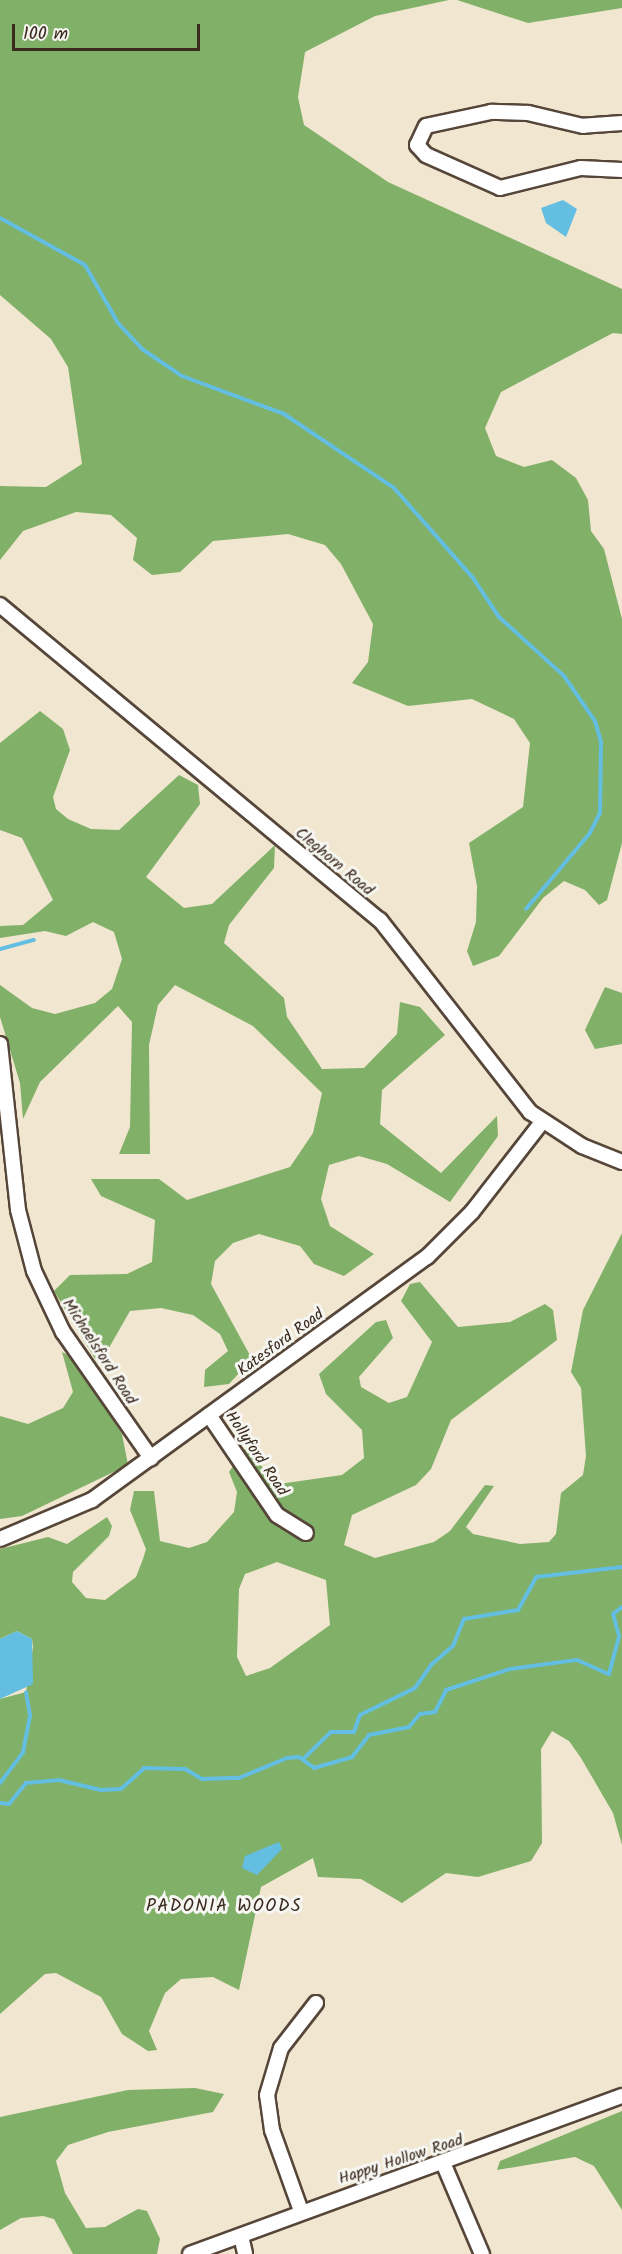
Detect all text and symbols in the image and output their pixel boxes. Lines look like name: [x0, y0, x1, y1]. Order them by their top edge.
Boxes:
scale bar: [15, 12, 202, 50]
text: 100 m: [23, 20, 68, 49]
street label: Cleghorn Road: [291, 824, 377, 900]
street label: Michaelsford Road: [58, 1295, 140, 1409]
street label: Katesford Road: [234, 1305, 328, 1381]
street label: Hollyford Road: [221, 1408, 291, 1500]
district label: PADONIA WOODS: [146, 1896, 302, 1918]
street label: Happy Hollow Road: [336, 2131, 466, 2189]

